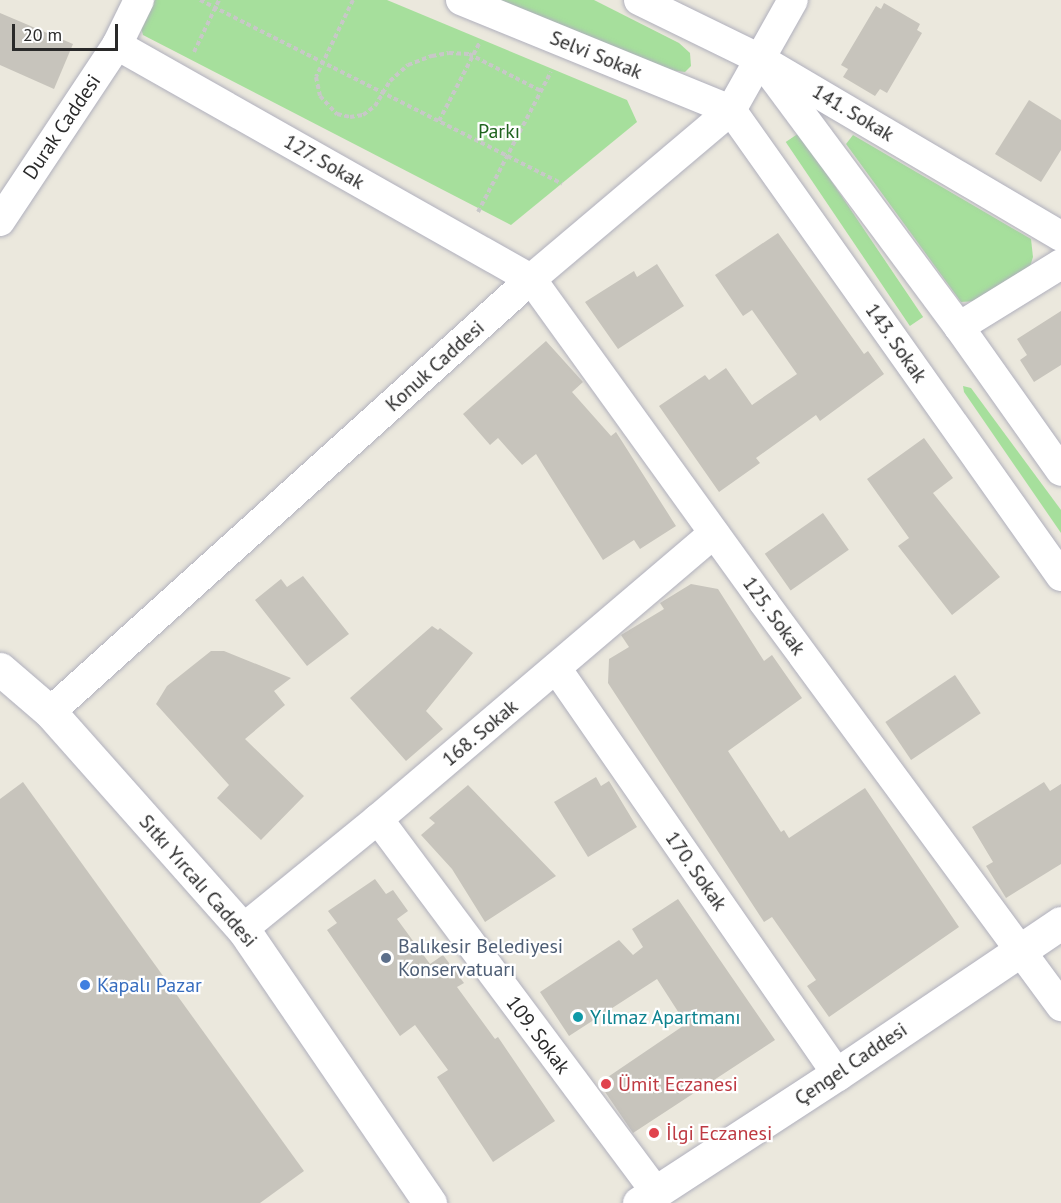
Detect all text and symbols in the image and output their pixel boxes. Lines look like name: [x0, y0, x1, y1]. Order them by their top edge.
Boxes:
scale bar: [15, 12, 122, 50]
text: 20 m: [23, 23, 62, 46]
street label: Selvi Sokak: [546, 26, 646, 84]
street label: Durak Caddesi: [18, 70, 106, 184]
street label: 141. Sokak: [807, 79, 899, 147]
park label: Parkı: [478, 119, 520, 143]
street label: 127. Sokak: [279, 129, 369, 195]
street label: 143. Sokak: [860, 298, 932, 388]
street label: Konuk Caddesi: [381, 315, 489, 417]
street label: 125. Sokak: [737, 571, 811, 661]
street label: 168. Sokak: [437, 694, 523, 772]
street label: Sıtkı Yırcalı Caddesi: [134, 810, 262, 952]
street label: 170. Sokak: [660, 826, 732, 916]
place label: Balıkesir Belediyesi Konservatuarı: [398, 934, 563, 981]
marker: Balıkesir Belediyesi Konservatuarı: [379, 951, 393, 965]
place label: Kapalı Pazar: [97, 973, 202, 997]
marker: Kapalı Pazar: [78, 978, 92, 992]
street label: 109. Sokak: [501, 991, 575, 1079]
place label: Yılmaz Apartmanı: [590, 1005, 742, 1029]
marker: Yılmaz Apartmanı: [571, 1010, 585, 1024]
street label: Çengel Caddesi: [790, 1018, 912, 1110]
place label: Ümit Eczanesi: [618, 1072, 738, 1096]
marker: Ümit Eczanesi: [599, 1077, 613, 1091]
place label: İlgi Eczanesi: [666, 1121, 772, 1145]
marker: İlgi Eczanesi: [647, 1126, 661, 1140]

